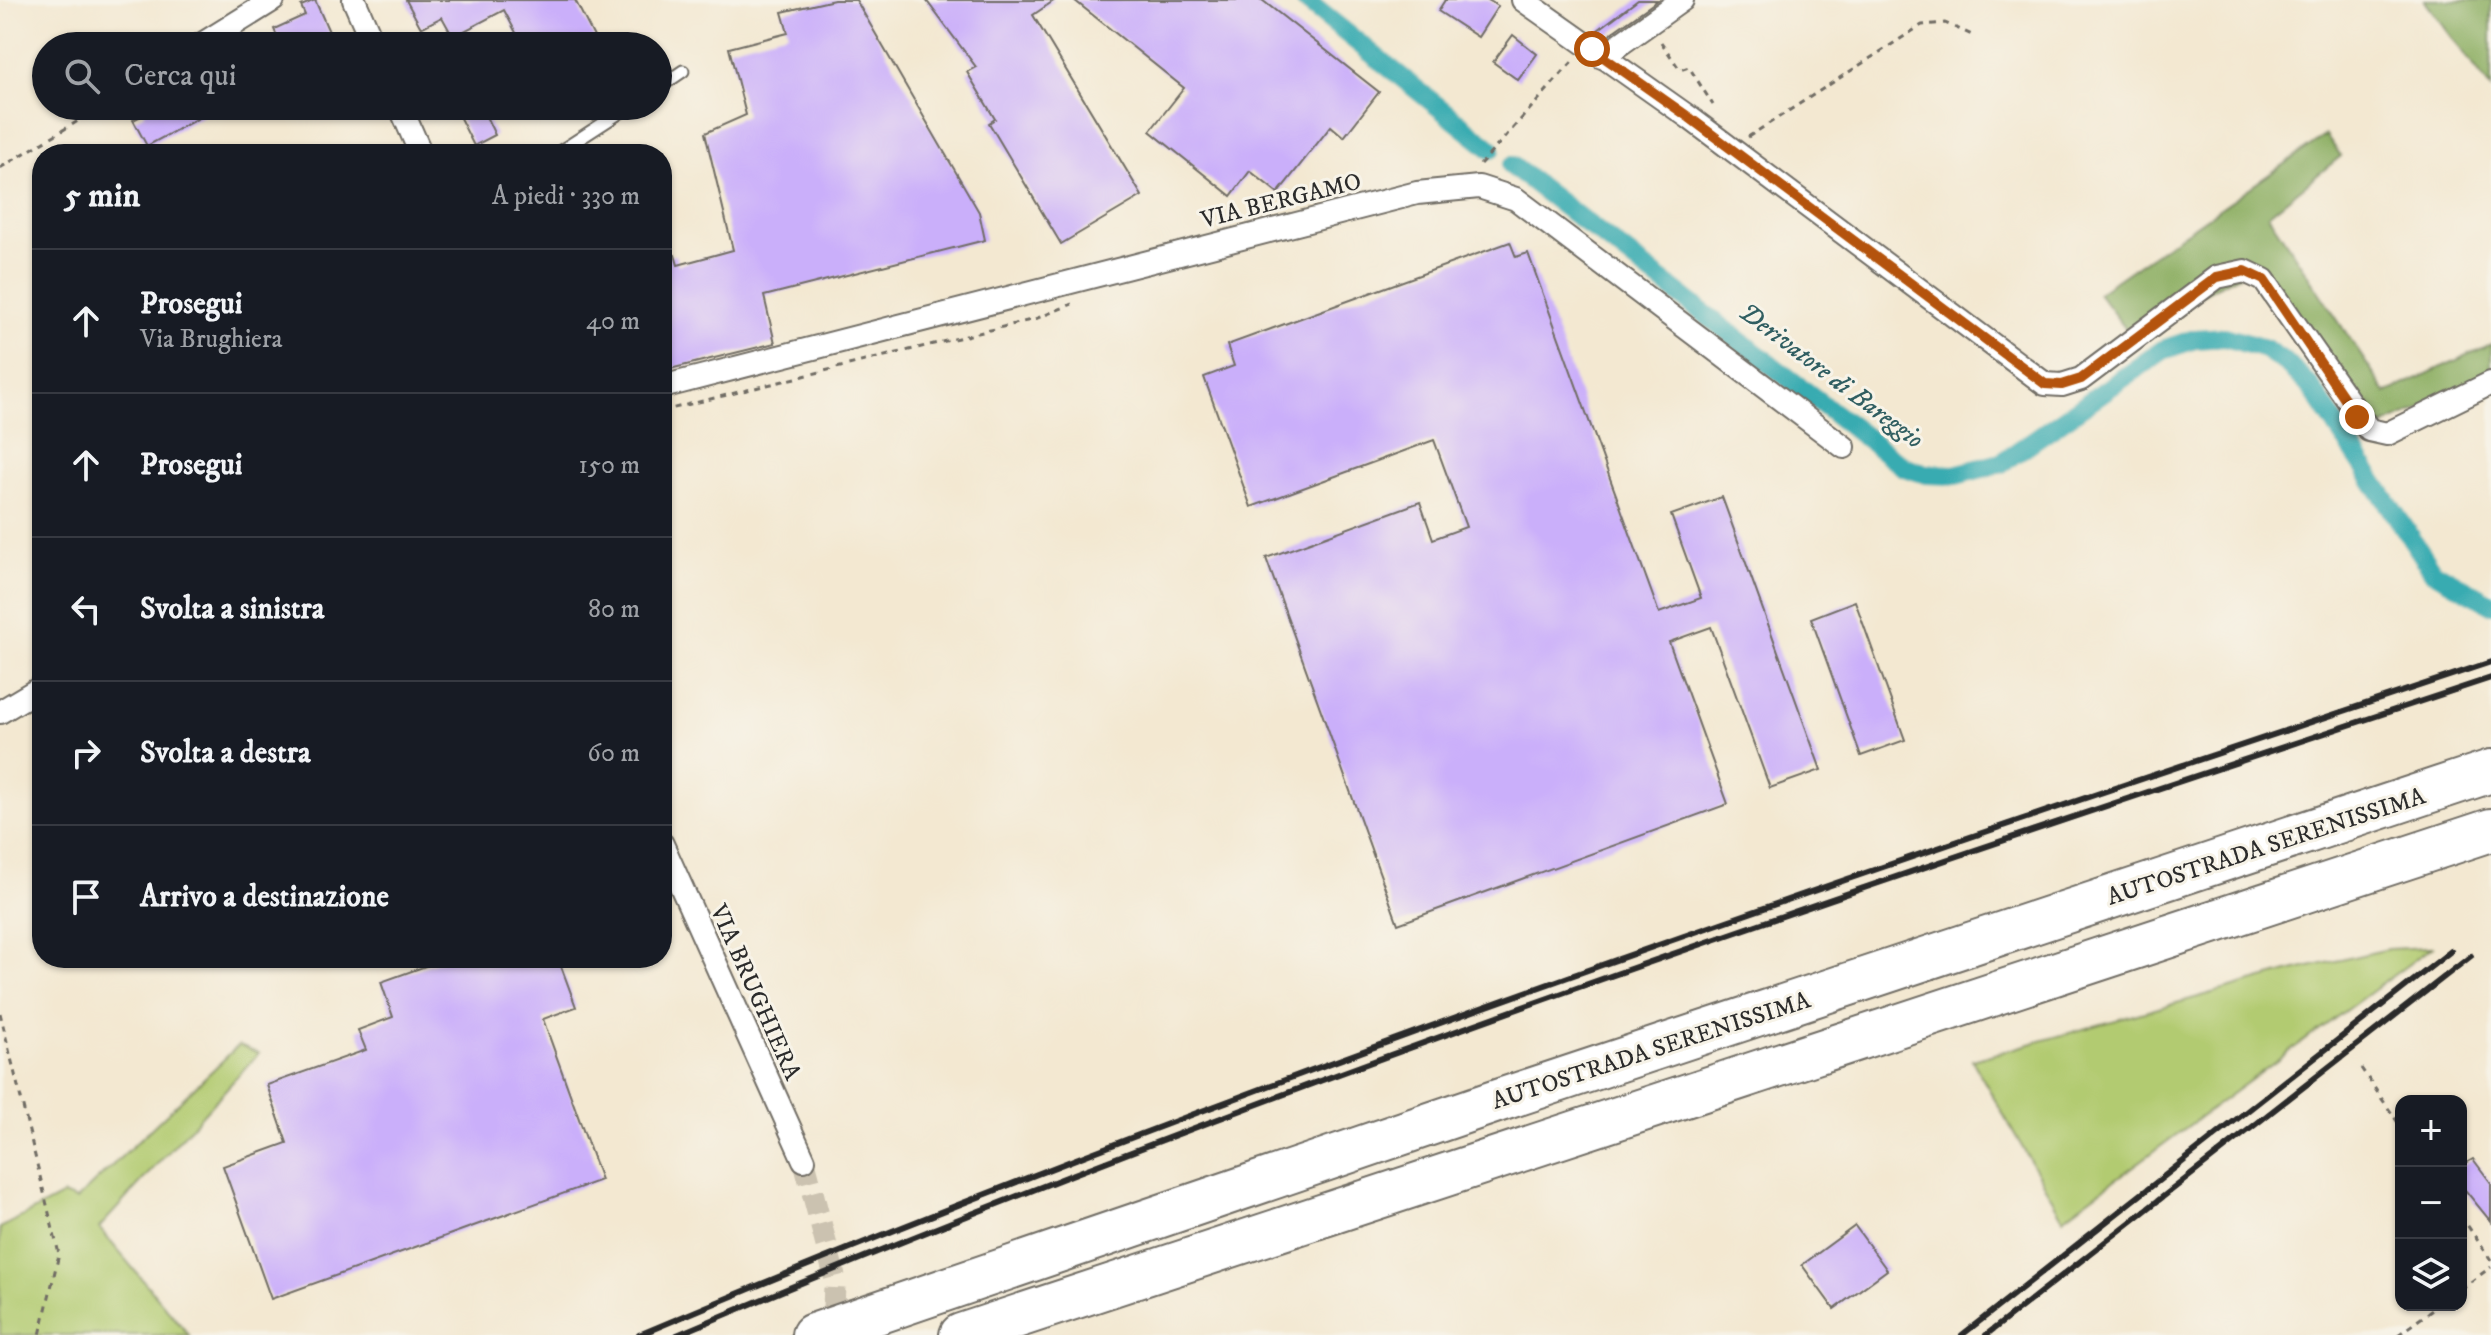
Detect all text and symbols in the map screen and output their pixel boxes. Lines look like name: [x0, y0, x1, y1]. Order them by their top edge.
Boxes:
route start: [1574, 31, 1610, 67]
search box: [32, 32, 672, 120]
icon: search: [60, 54, 104, 98]
text: Cerca qui: [124, 58, 237, 95]
street label: VIA BERGAMO: [1197, 167, 1365, 236]
text: 5 min: [64, 175, 140, 217]
text: A piedi · 330 m: [492, 180, 640, 213]
text: Prosegui: [140, 286, 242, 323]
water label: Derivatore di Bareggio: [1732, 296, 1930, 456]
icon: ahead: [64, 299, 108, 343]
text: 40 m: [586, 305, 640, 338]
text: Via Brughiera: [140, 323, 283, 356]
route end: [2339, 399, 2375, 435]
icon: ahead: [64, 443, 108, 487]
text: Prosegui: [140, 447, 242, 484]
text: 150 m: [579, 449, 640, 482]
icon: left: [64, 587, 108, 631]
text: Svolta a sinistra: [140, 591, 325, 628]
text: 80 m: [588, 593, 640, 626]
icon: right: [64, 731, 108, 775]
text: Svolta a destra: [140, 735, 311, 772]
text: 60 m: [587, 737, 640, 770]
street label: AUTOSTRADA SERENISSIMA: [2103, 781, 2430, 913]
icon: arrive: [64, 875, 108, 919]
text: Arrivo a destinazione: [140, 879, 389, 916]
street label: VIA BRUGHIERA: [702, 899, 808, 1086]
street label: AUTOSTRADA SERENISSIMA: [1488, 985, 1815, 1117]
map controls: [2395, 1095, 2467, 1311]
button: +: [2395, 1095, 2467, 1167]
button: −: [2395, 1167, 2467, 1239]
button: layers: [2395, 1239, 2467, 1311]

